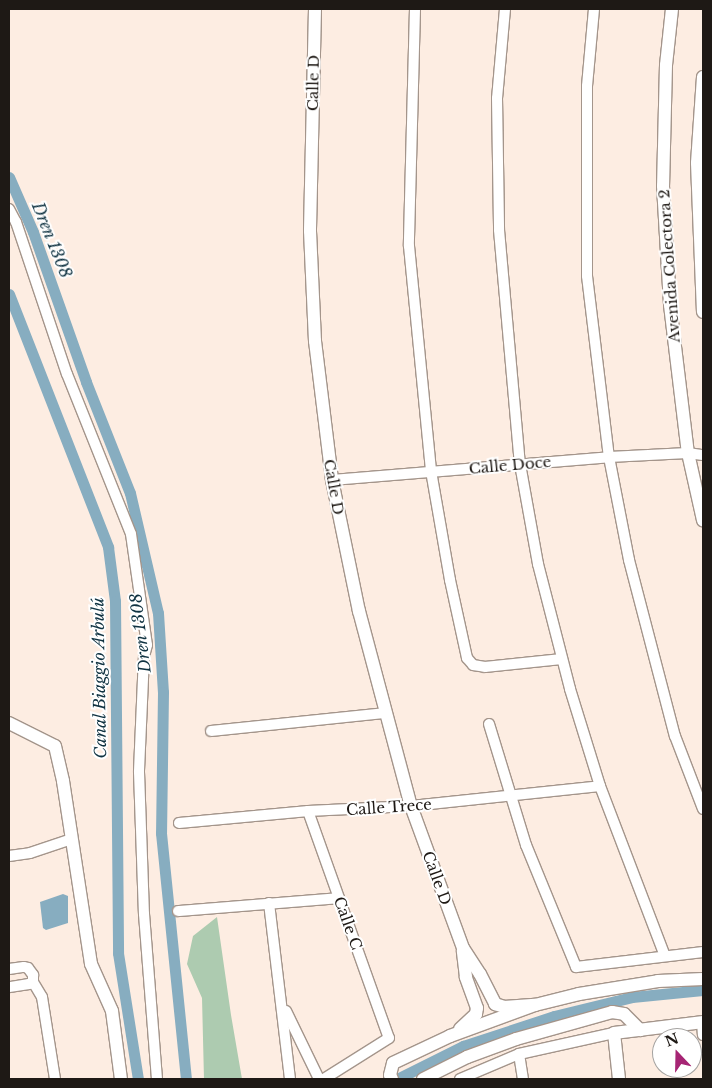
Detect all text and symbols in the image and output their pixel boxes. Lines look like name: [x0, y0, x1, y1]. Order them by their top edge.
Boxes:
street label: Calle D: [304, 55, 322, 111]
street label: Avenida Colectora 2: [655, 188, 683, 344]
water label: Dren 1308: [28, 199, 76, 281]
street label: Calle Doce: [468, 452, 552, 478]
street label: Calle D: [320, 458, 348, 516]
water label: Dren 1308: [126, 592, 154, 674]
water label: Canal Biaggio Arbulú: [88, 597, 110, 759]
street label: Calle Trece: [345, 795, 433, 819]
street label: Calle D: [419, 848, 455, 908]
street label: Calle C: [330, 894, 366, 952]
north arrow: [652, 1028, 702, 1078]
text: N: [663, 1029, 681, 1051]

